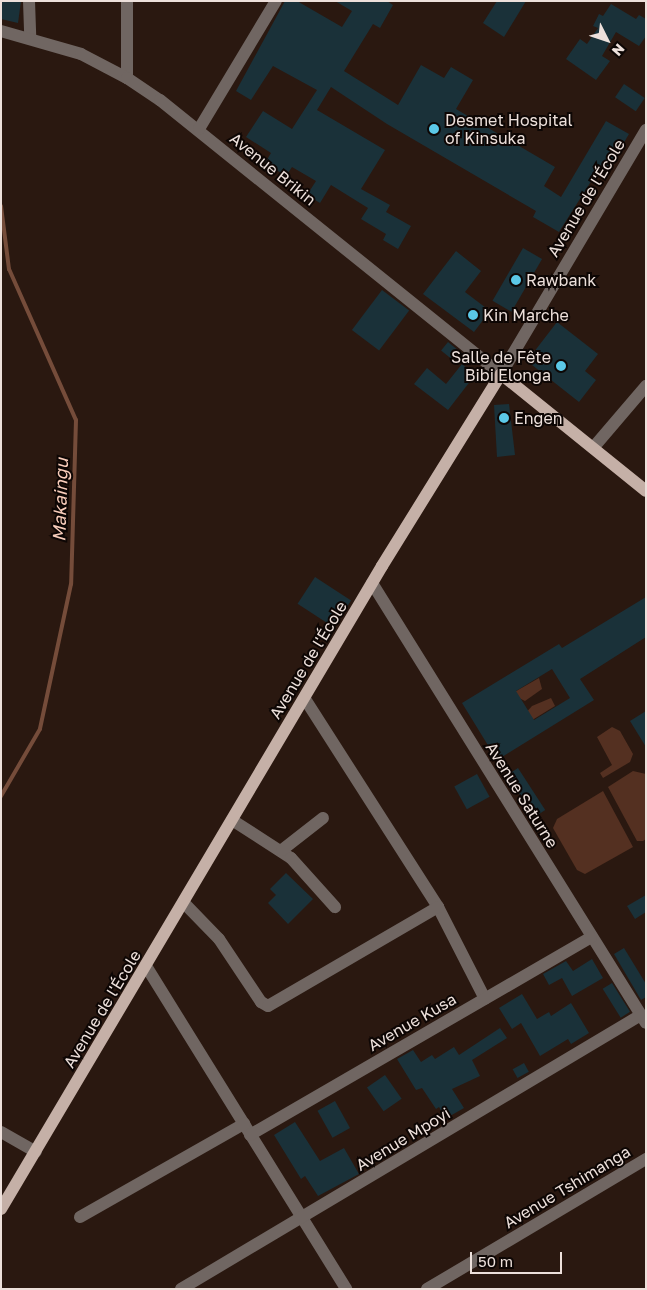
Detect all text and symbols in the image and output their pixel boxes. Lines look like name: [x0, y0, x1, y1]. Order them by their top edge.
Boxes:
north arrow: [582, 15, 632, 65]
text: N: [609, 41, 629, 60]
place label: Desmet Hospital of Kinsuka: [445, 110, 573, 148]
marker: Desmet Hospital of Kinsuka: [427, 122, 441, 136]
street label: Avenue Brikin: [226, 129, 320, 209]
street label: Avenue de l'École: [543, 136, 629, 260]
place label: Rawbank: [526, 270, 596, 290]
marker: Rawbank: [510, 274, 522, 286]
place label: Kin Marche: [483, 305, 569, 325]
marker: Kin Marche: [467, 309, 479, 321]
place label: Salle de Fête Bibi Elonga: [451, 347, 551, 385]
marker: Salle de Fête Bibi Elonga: [555, 360, 567, 372]
place label: Engen: [514, 408, 563, 428]
marker: Engen: [498, 412, 510, 424]
water label: Makaingu: [48, 458, 72, 542]
street label: Avenue de l'École: [265, 598, 351, 722]
street label: Avenue Saturne: [482, 739, 562, 851]
street label: Avenue de l'École: [59, 947, 145, 1071]
street label: Avenue Kusa: [365, 989, 459, 1055]
street label: Avenue Mpoyi: [352, 1103, 454, 1175]
street label: Avenue Tshimanga: [500, 1142, 634, 1232]
scale bar: [472, 1242, 564, 1274]
text: 50 m: [478, 1252, 513, 1270]

